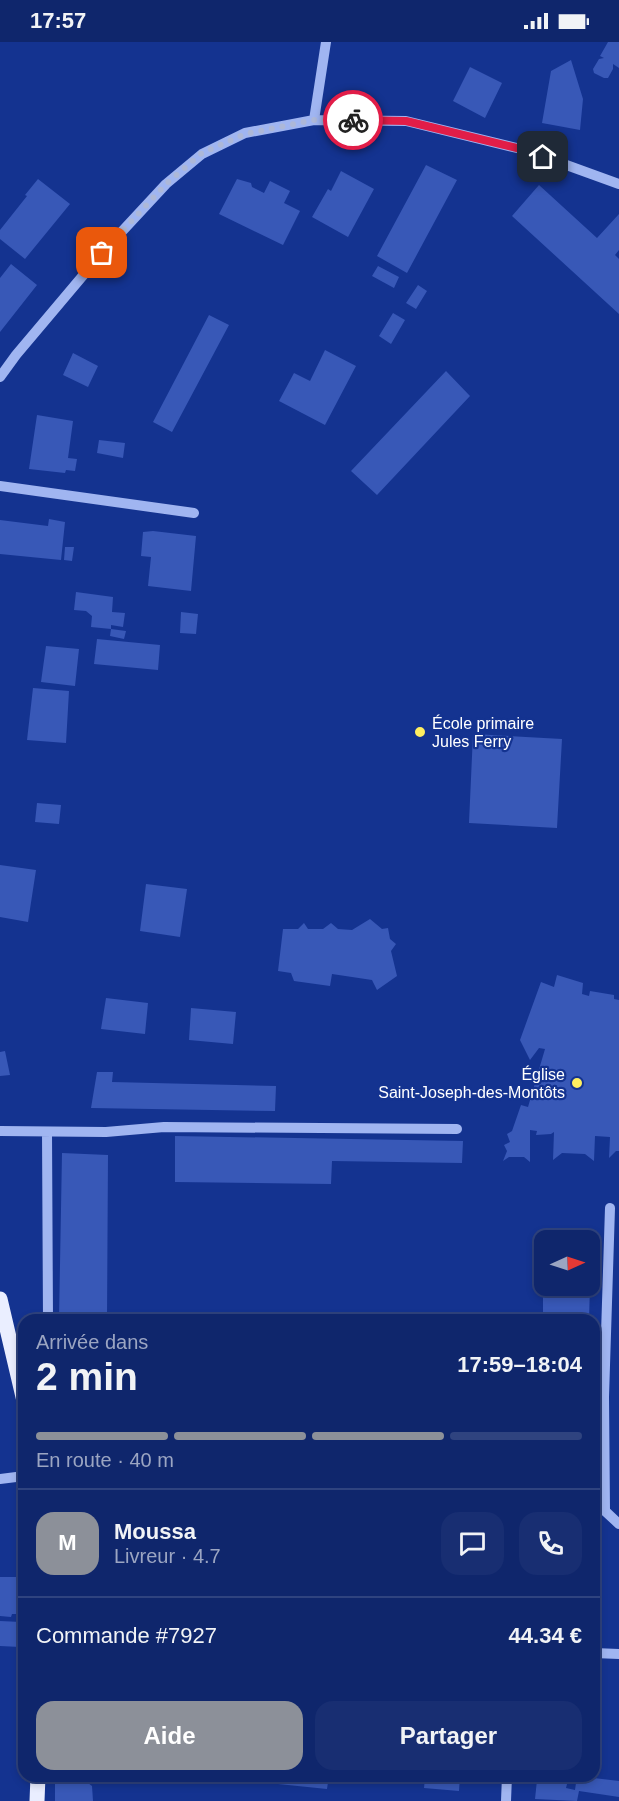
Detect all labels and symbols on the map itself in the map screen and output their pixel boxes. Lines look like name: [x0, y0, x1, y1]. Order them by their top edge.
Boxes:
courier: [323, 90, 383, 150]
pin: [517, 131, 568, 182]
pin: [76, 227, 127, 278]
place label: École primaire Jules Ferry: [432, 714, 534, 750]
marker: École primaire Jules Ferry: [413, 725, 427, 739]
place label: Église Saint-Joseph-des-Montôts: [378, 1065, 565, 1101]
marker: Église Saint-Joseph-des-Montôts: [570, 1076, 584, 1090]
north arrow: [534, 1230, 600, 1296]

